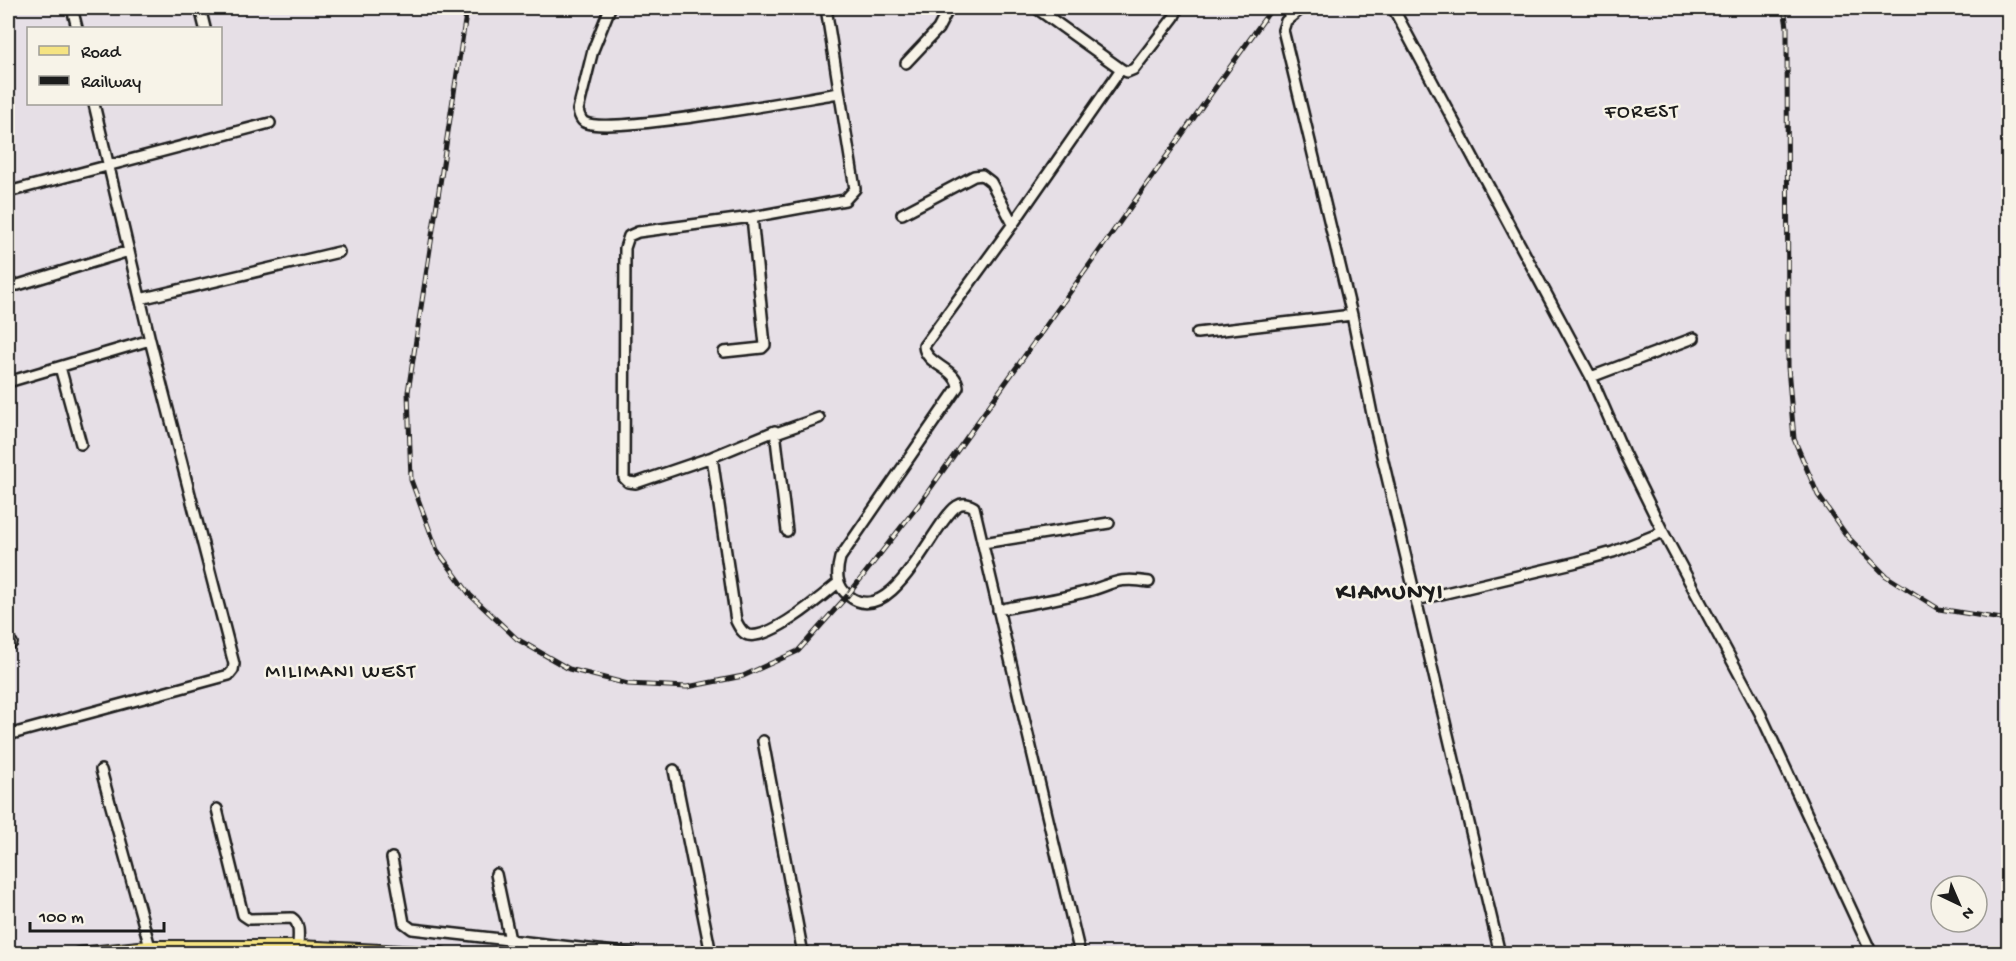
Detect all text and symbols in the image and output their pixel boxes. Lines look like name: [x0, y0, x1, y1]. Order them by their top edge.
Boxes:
legend: [27, 27, 222, 105]
text: Road: [81, 43, 122, 64]
text: Railway: [81, 73, 141, 94]
district label: FOREST: [1604, 101, 1679, 126]
district label: KIAMUNYI: [1335, 579, 1444, 608]
district label: MILIMANI WEST: [265, 661, 417, 686]
north arrow: [1929, 874, 1989, 934]
scale bar: [30, 895, 164, 933]
text: N: [1956, 902, 1977, 923]
text: 100 m: [38, 908, 84, 929]

